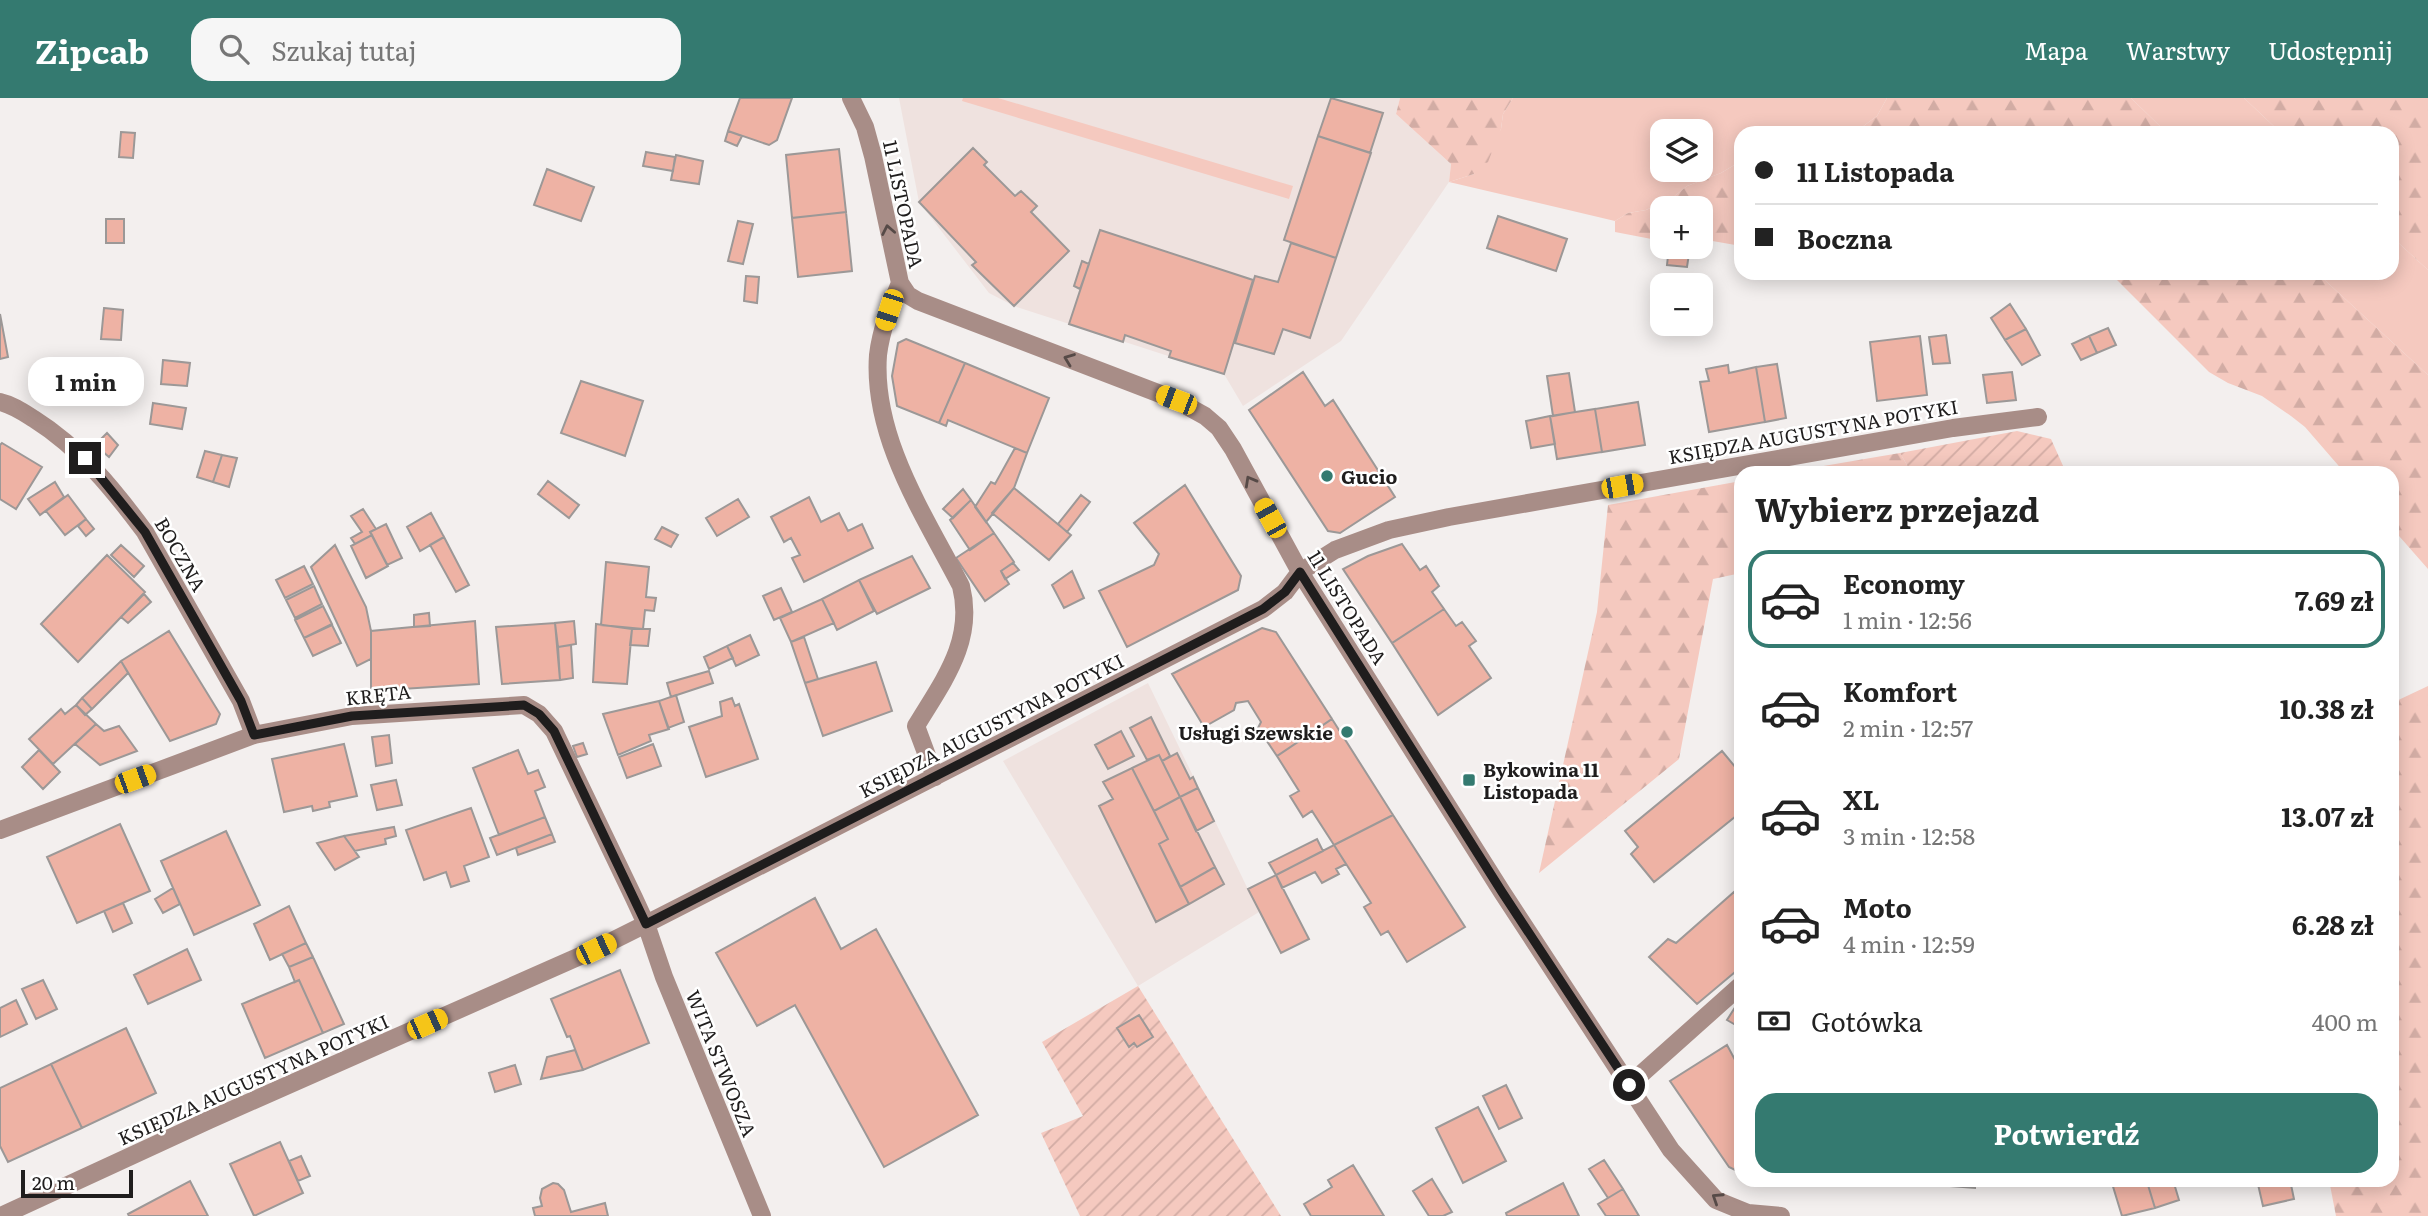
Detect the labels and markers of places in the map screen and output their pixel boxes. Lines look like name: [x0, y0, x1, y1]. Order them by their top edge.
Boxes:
place label: Gucio: [1341, 462, 1397, 490]
marker: Gucio: [1319, 468, 1335, 484]
place label: Usługi Szewskie: [1178, 718, 1333, 746]
marker: Usługi Szewskie: [1339, 724, 1355, 740]
place label: Bykowina 11 Listopada: [1483, 755, 1599, 805]
marker: Bykowina 11 Listopada: [1461, 772, 1477, 788]

